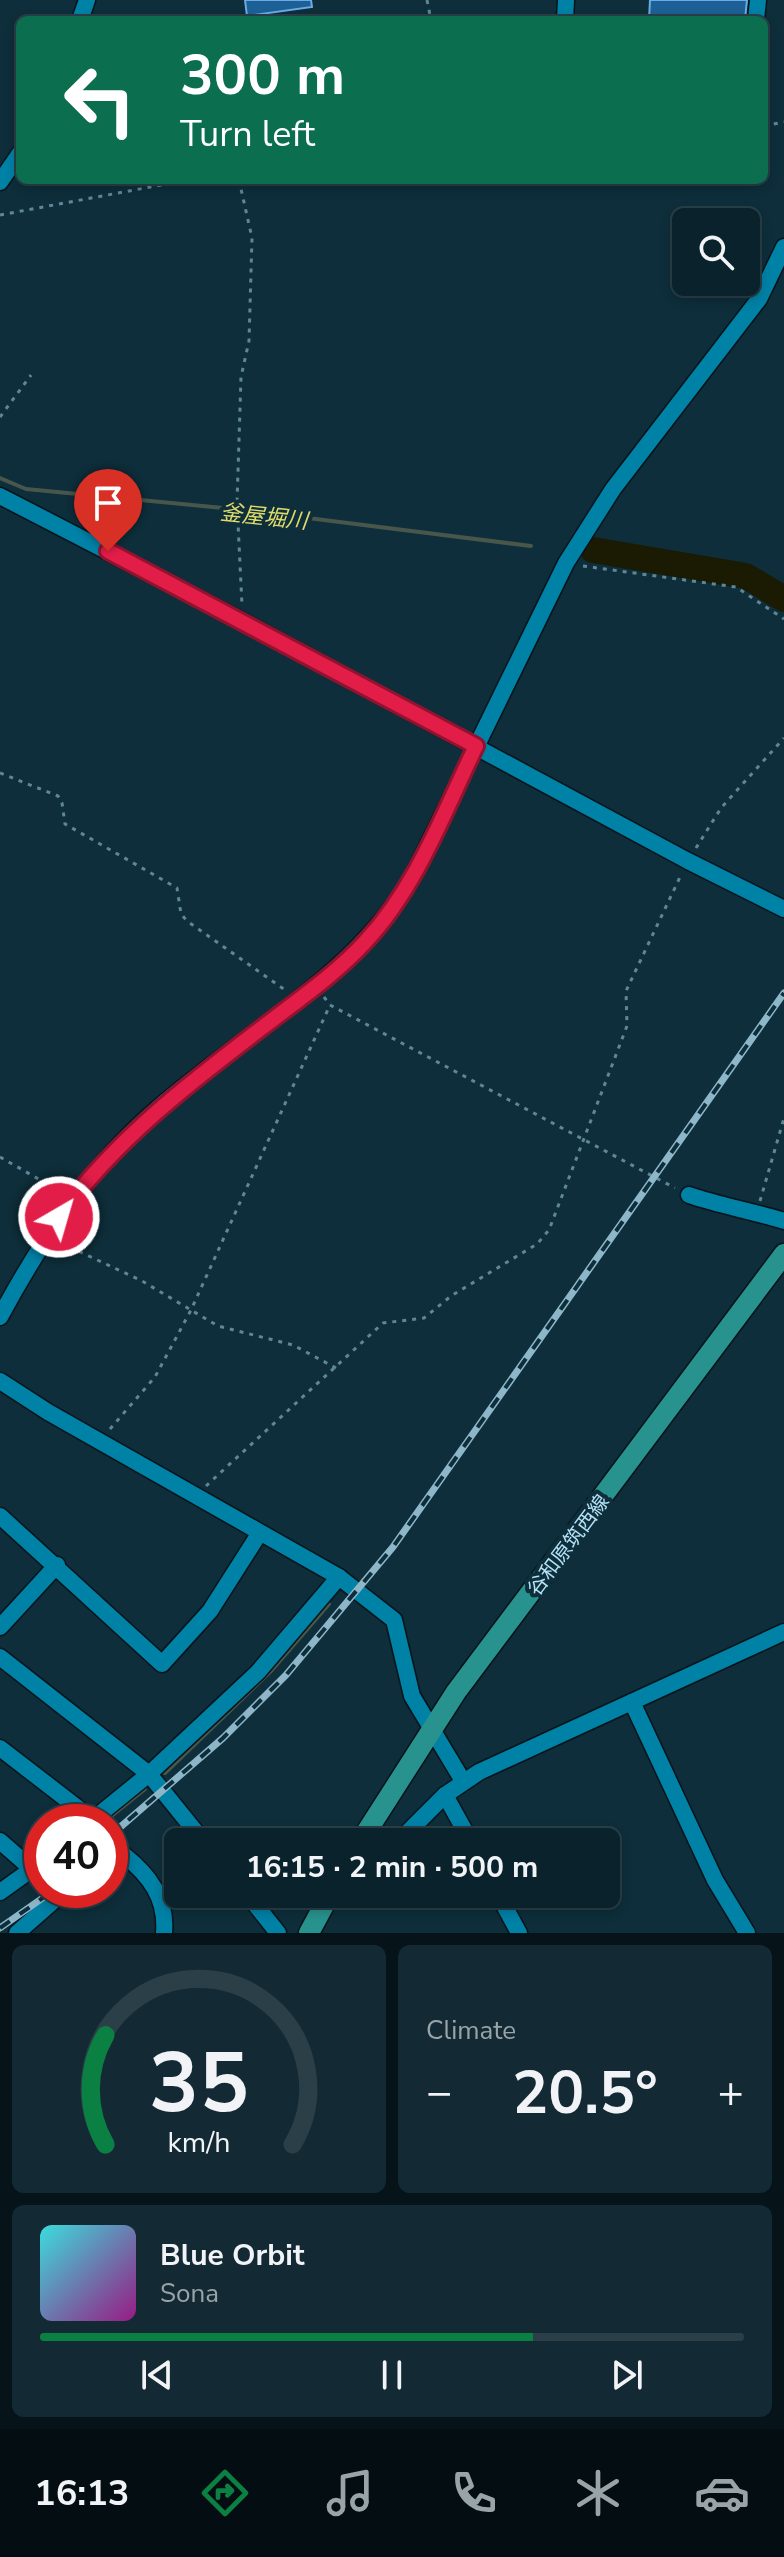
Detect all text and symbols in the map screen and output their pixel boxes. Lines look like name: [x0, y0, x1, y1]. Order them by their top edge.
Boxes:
text: 300 m: [180, 37, 345, 114]
icon: left: [48, 48, 152, 152]
text: Turn left: [180, 110, 315, 159]
map controls: [672, 208, 760, 296]
button: search: [672, 208, 760, 296]
pin: [74, 469, 142, 551]
icon: arrive: [86, 481, 130, 525]
water label: 釜屋堀川: [219, 497, 311, 537]
position arrow: [17, 1175, 101, 1259]
street label: 谷和原筑西線: [522, 1489, 615, 1601]
speed limit sign: 40: [24, 1804, 128, 1908]
text: 16:15 · 2 min · 500 m: [246, 1847, 538, 1888]
text: Climate: [426, 2013, 516, 2048]
text: 35: [149, 2027, 249, 2140]
text: 20.5°: [512, 2052, 658, 2134]
text: −: [426, 2063, 452, 2123]
text: +: [718, 2063, 744, 2123]
text: km/h: [168, 2123, 230, 2162]
text: Blue Orbit: [160, 2235, 304, 2276]
text: Sona: [160, 2276, 219, 2311]
icon: previous: [135, 2353, 179, 2397]
icon: pause: [370, 2353, 414, 2397]
icon: next: [605, 2353, 649, 2397]
icon: directions: [197, 2465, 253, 2521]
icon: music: [322, 2465, 378, 2521]
icon: phone: [446, 2465, 502, 2521]
icon: climate: [570, 2465, 626, 2521]
icon: car: [694, 2465, 750, 2521]
text: 16:13: [34, 2469, 129, 2518]

